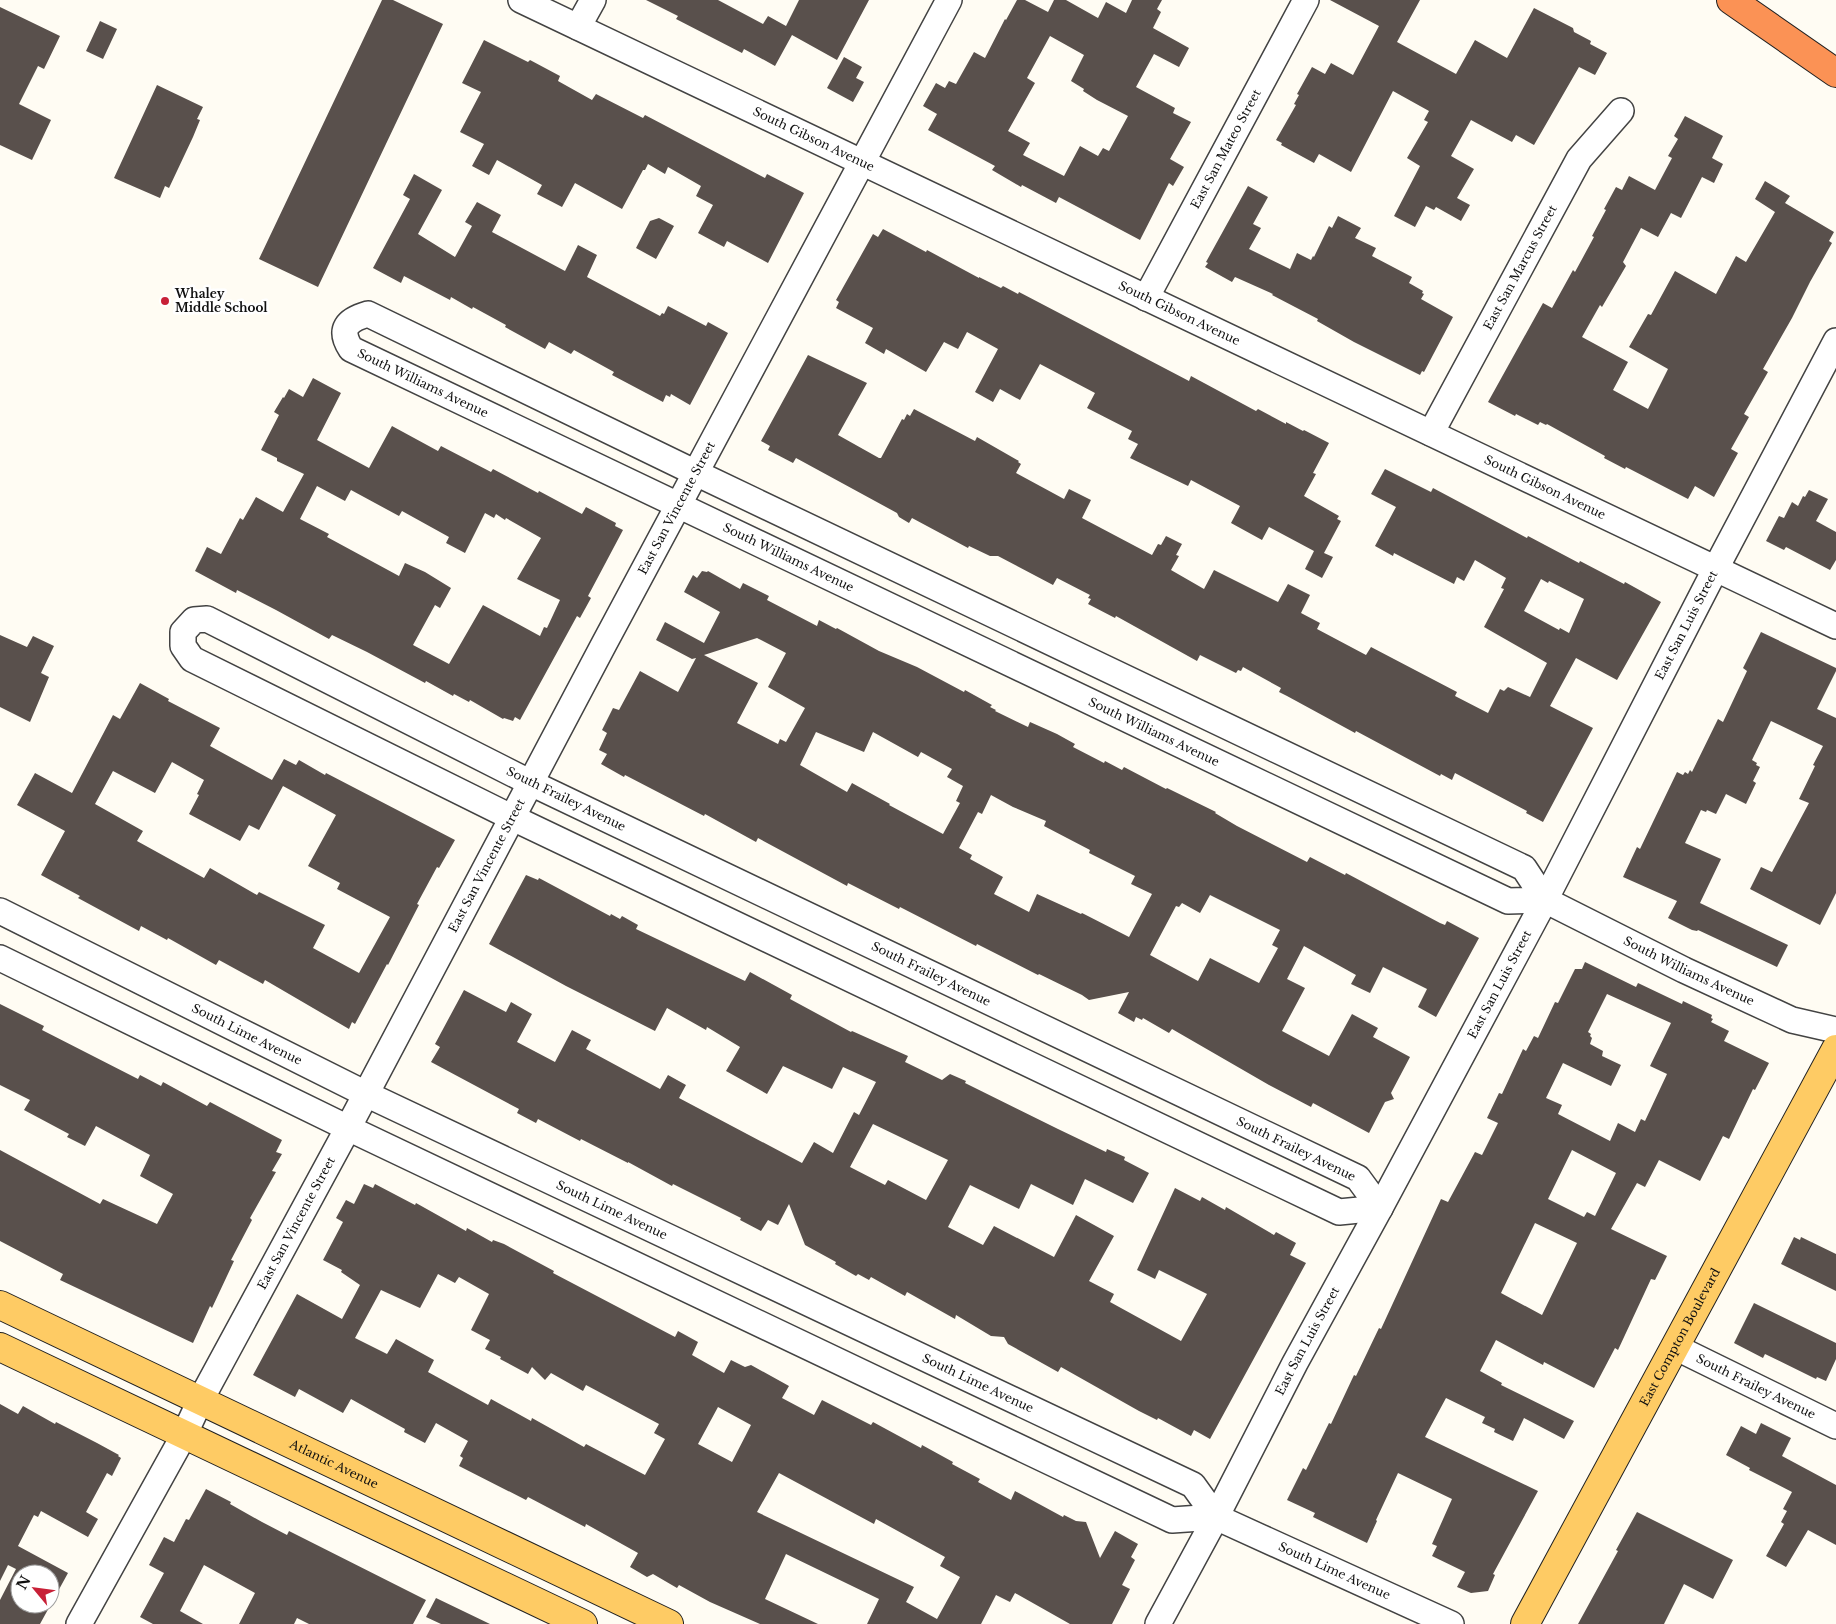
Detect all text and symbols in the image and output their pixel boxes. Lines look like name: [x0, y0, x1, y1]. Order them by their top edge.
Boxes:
street label: East San Mateo Street: [1187, 86, 1264, 211]
street label: South Gibson Avenue: [751, 104, 877, 174]
street label: East San Marcus Street: [1480, 202, 1560, 332]
street label: South Gibson Avenue: [1116, 278, 1243, 348]
place label: Whaley Middle School: [174, 286, 268, 315]
marker: Whaley Middle School: [159, 295, 171, 307]
street label: South Williams Avenue: [355, 345, 491, 420]
street label: East San Vincente Street: [635, 438, 718, 577]
street label: South Gibson Avenue: [1482, 452, 1608, 522]
street label: South Williams Avenue: [721, 520, 856, 595]
street label: East San Luis Street: [1652, 567, 1721, 682]
street label: South Williams Avenue: [1086, 694, 1222, 769]
street label: South Frailey Avenue: [504, 763, 628, 834]
street label: East San Vincente Street: [445, 796, 528, 935]
street label: East San Luis Street: [1464, 927, 1535, 1041]
street label: South Williams Avenue: [1621, 933, 1757, 1009]
street label: South Frailey Avenue: [869, 938, 993, 1009]
street label: South Lime Avenue: [189, 1000, 305, 1068]
street label: South Frailey Avenue: [1234, 1113, 1358, 1184]
street label: East San Vincente Street: [254, 1154, 338, 1292]
street label: South Lime Avenue: [554, 1177, 670, 1242]
street label: East Compton Boulevard: [1636, 1265, 1723, 1409]
street label: East San Luis Street: [1272, 1284, 1343, 1398]
street label: South Lime Avenue: [920, 1350, 1036, 1416]
street label: South Frailey Avenue: [1694, 1351, 1818, 1422]
street label: Atlantic Avenue: [287, 1436, 381, 1491]
street label: South Lime Avenue: [1276, 1539, 1393, 1602]
north arrow: [10, 1564, 60, 1614]
text: N: [13, 1573, 35, 1593]

